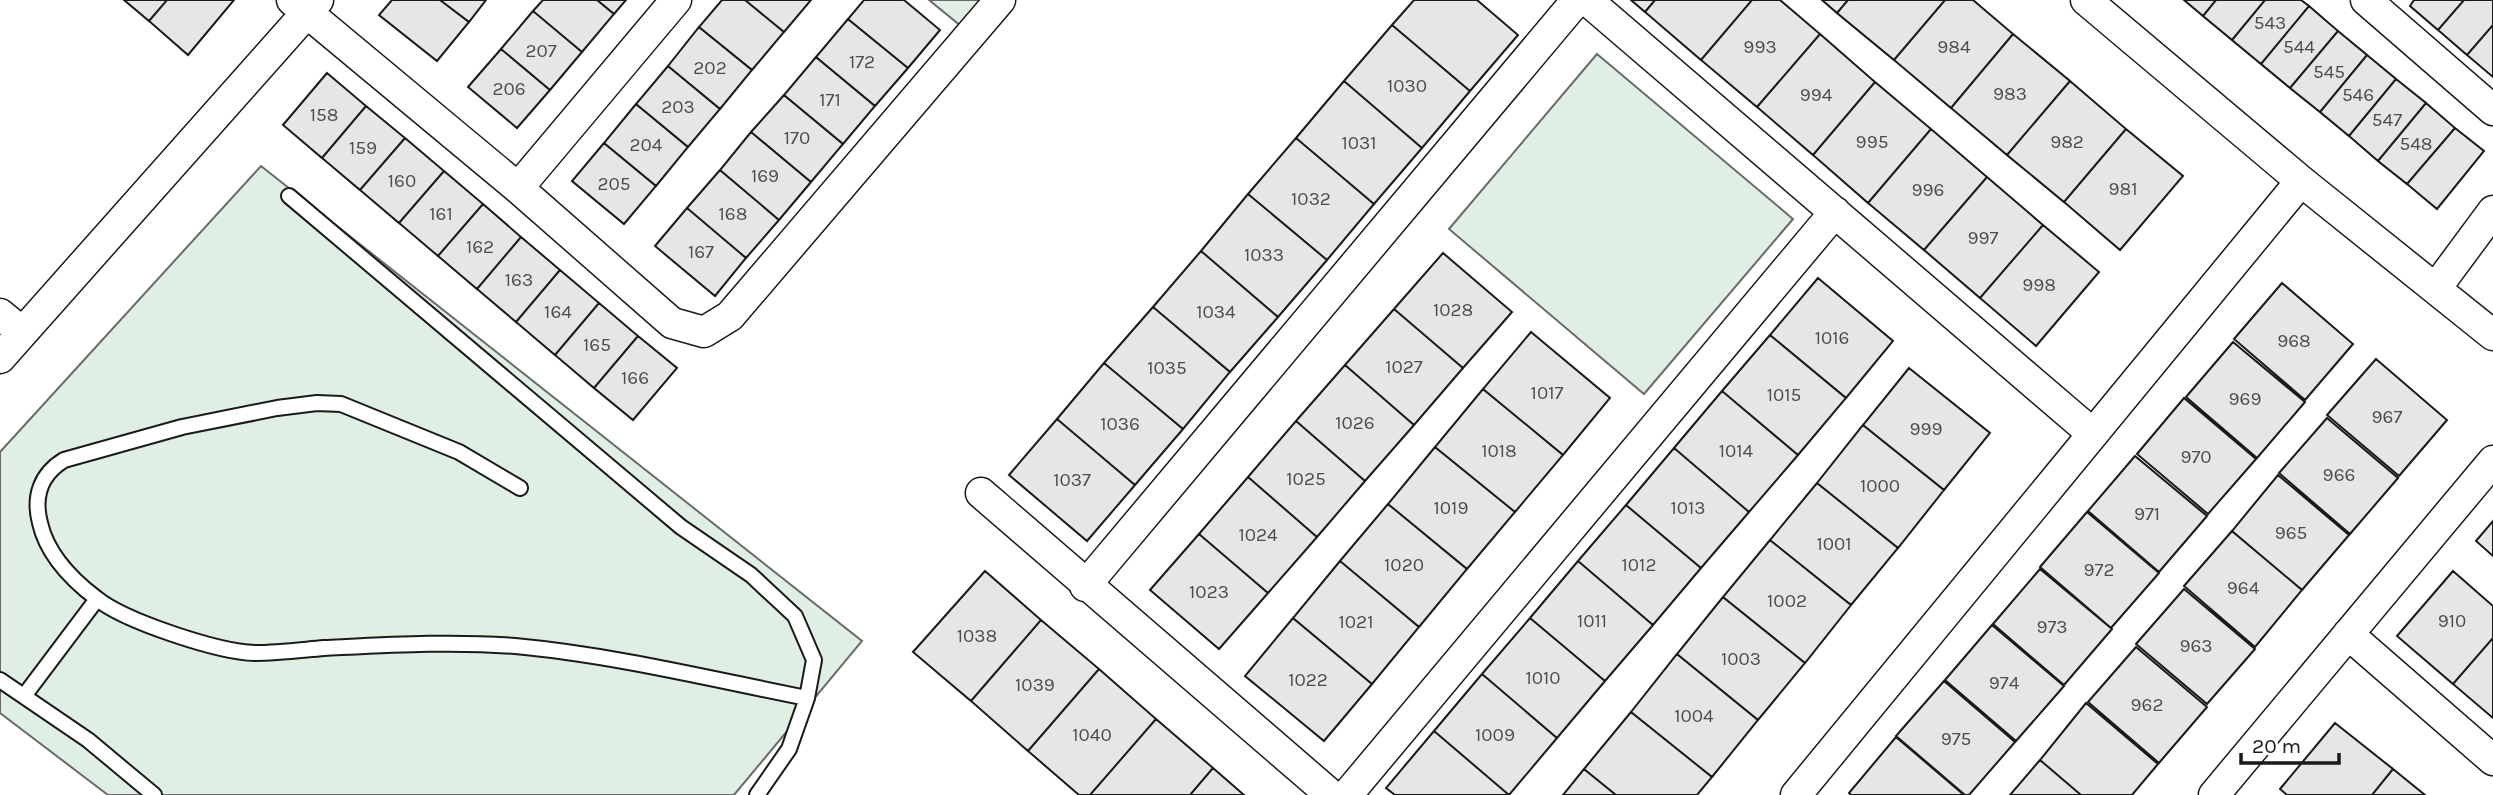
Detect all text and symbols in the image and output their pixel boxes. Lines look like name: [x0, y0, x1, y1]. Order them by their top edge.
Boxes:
house number: 543: [2254, 12, 2286, 34]
house number: 993: [1743, 36, 1777, 58]
house number: 984: [1937, 36, 1971, 58]
house number: 544: [2283, 36, 2315, 58]
house number: 207: [525, 40, 557, 62]
house number: 172: [849, 51, 875, 73]
house number: 202: [693, 57, 727, 79]
house number: 545: [2313, 61, 2345, 83]
house number: 1030: [1387, 75, 1427, 97]
house number: 206: [492, 78, 526, 100]
house number: 983: [1993, 83, 2027, 105]
house number: 994: [1800, 84, 1833, 106]
house number: 546: [2342, 84, 2374, 106]
house number: 171: [819, 89, 841, 111]
house number: 203: [661, 96, 695, 118]
house number: 158: [310, 104, 338, 126]
house number: 547: [2372, 109, 2402, 131]
house number: 170: [784, 127, 810, 149]
house number: 995: [1856, 131, 1888, 153]
house number: 982: [2050, 131, 2084, 153]
house number: 1031: [1341, 132, 1377, 154]
house number: 548: [2399, 133, 2433, 155]
house number: 204: [630, 134, 663, 156]
house number: 159: [349, 137, 377, 159]
house number: 169: [751, 165, 779, 187]
house number: 160: [388, 170, 416, 192]
house number: 205: [597, 173, 631, 195]
house number: 981: [2109, 178, 2137, 200]
house number: 996: [1912, 179, 1944, 201]
house number: 1032: [1291, 188, 1331, 210]
house number: 161: [429, 203, 453, 225]
house number: 168: [719, 203, 747, 225]
house number: 997: [1968, 227, 1999, 249]
house number: 162: [466, 236, 494, 258]
house number: 167: [688, 241, 714, 263]
house number: 1033: [1244, 244, 1284, 266]
house number: 163: [505, 269, 533, 291]
house number: 998: [2022, 274, 2056, 296]
house number: 1028: [1433, 299, 1473, 321]
house number: 164: [544, 301, 572, 323]
house number: 1034: [1196, 301, 1236, 323]
house number: 1016: [1815, 327, 1849, 349]
house number: 968: [2277, 330, 2311, 352]
house number: 165: [583, 334, 611, 356]
house number: 1027: [1385, 356, 1423, 378]
house number: 1035: [1147, 357, 1187, 379]
house number: 166: [621, 367, 649, 389]
house number: 1017: [1531, 382, 1563, 404]
house number: 1015: [1767, 384, 1801, 406]
house number: 969: [2229, 388, 2261, 410]
house number: 967: [2372, 406, 2402, 428]
house number: 1026: [1335, 412, 1375, 434]
house number: 1036: [1100, 413, 1140, 435]
house number: 999: [1909, 418, 1943, 440]
house number: 1018: [1481, 440, 1517, 462]
house number: 1014: [1719, 440, 1754, 462]
house number: 970: [2180, 446, 2212, 468]
house number: 966: [2323, 464, 2355, 486]
house number: 1025: [1286, 468, 1326, 490]
house number: 1037: [1053, 469, 1091, 491]
house number: 1000: [1860, 475, 1900, 497]
house number: 1019: [1434, 497, 1468, 519]
house number: 1013: [1670, 497, 1706, 519]
house number: 971: [2134, 503, 2160, 525]
house number: 965: [2275, 522, 2307, 544]
house number: 1024: [1238, 524, 1278, 546]
house number: 1001: [1816, 533, 1852, 555]
house number: 1020: [1384, 554, 1424, 576]
house number: 1012: [1622, 554, 1656, 576]
house number: 972: [2084, 559, 2114, 581]
house number: 964: [2227, 577, 2260, 599]
house number: 1023: [1189, 581, 1229, 603]
house number: 1002: [1767, 590, 1807, 612]
house number: 1011: [1577, 610, 1607, 632]
house number: 910: [2438, 610, 2466, 632]
house number: 1021: [1339, 611, 1373, 633]
house number: 973: [2036, 616, 2068, 638]
house number: 1038: [957, 625, 997, 647]
house number: 963: [2179, 635, 2213, 657]
house number: 1003: [1721, 648, 1761, 670]
house number: 1010: [1525, 667, 1561, 689]
house number: 1022: [1288, 669, 1328, 691]
house number: 974: [1989, 672, 2020, 694]
house number: 1039: [1015, 674, 1055, 696]
house number: 962: [2131, 694, 2163, 716]
house number: 1004: [1674, 705, 1714, 727]
scale bar: [2241, 722, 2339, 766]
house number: 1040: [1072, 724, 1112, 746]
house number: 1009: [1475, 724, 1515, 746]
house number: 975: [1941, 728, 1971, 750]
text: 20 m: [2252, 734, 2301, 758]

